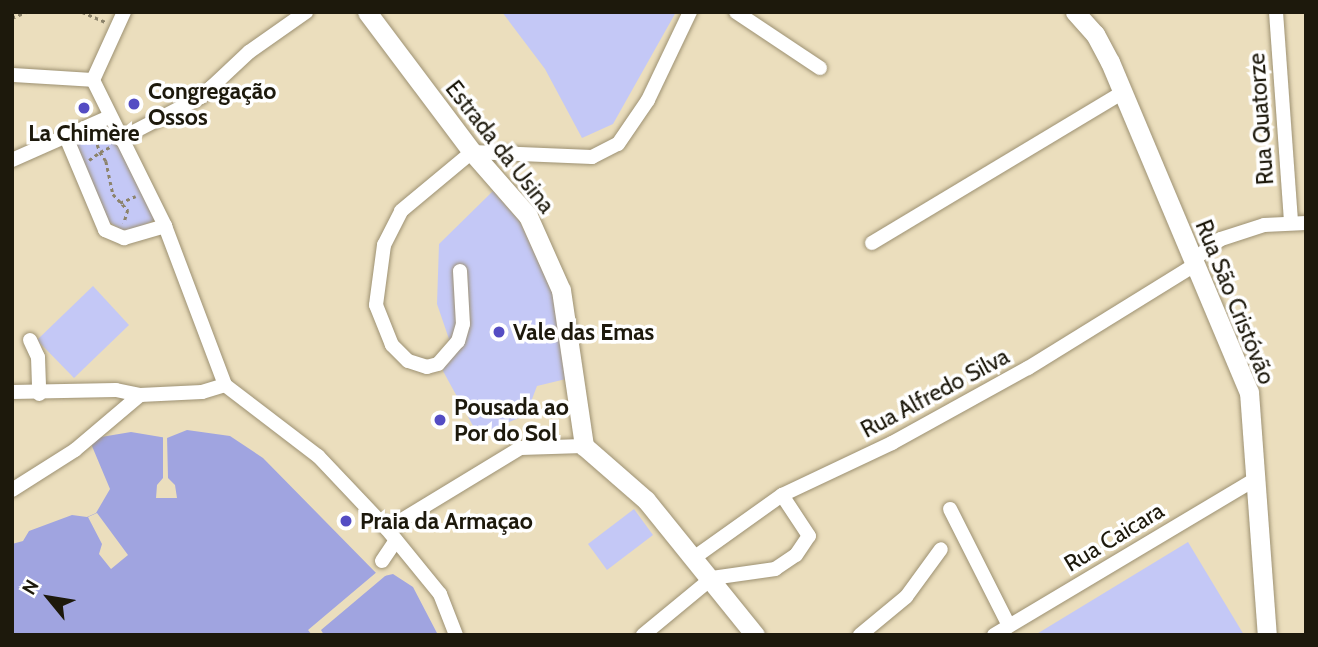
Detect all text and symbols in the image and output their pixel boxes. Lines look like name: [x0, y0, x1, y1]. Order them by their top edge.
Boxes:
street label: Rua Quatorze: [1243, 52, 1279, 186]
street label: Estrada da Usina: [440, 75, 560, 219]
place label: Congregação Ossos: [148, 77, 276, 131]
marker: Congregação Ossos: [126, 96, 142, 112]
marker: La Chimère: [76, 100, 92, 116]
place label: La Chimère: [28, 119, 140, 147]
street label: Rua São Cristóvão: [1189, 216, 1281, 388]
place label: Vale das Emas: [513, 318, 654, 346]
marker: Vale das Emas: [491, 324, 507, 340]
street label: Rua Alfredo Silva: [856, 342, 1014, 444]
place label: Pousada ao Por do Sol: [454, 393, 569, 447]
marker: Pousada ao Por do Sol: [432, 412, 448, 428]
street label: Rua Caicara: [1059, 496, 1169, 578]
place label: Praia da Armaçao: [360, 507, 533, 535]
marker: Praia da Armaçao: [338, 513, 354, 529]
north arrow: [14, 563, 84, 633]
text: N: [17, 576, 44, 599]

